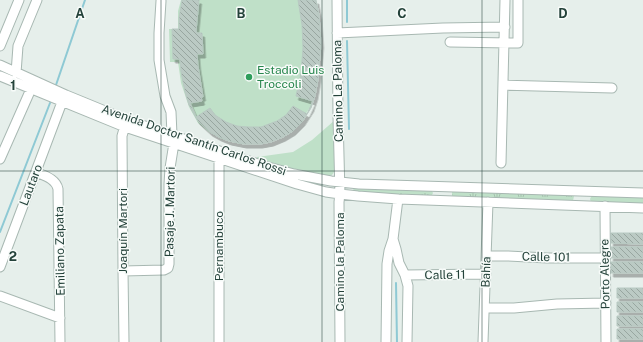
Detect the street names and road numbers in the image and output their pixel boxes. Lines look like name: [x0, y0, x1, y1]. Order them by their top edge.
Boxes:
street label: Camino La Paloma: [330, 40, 346, 142]
street label: Avenida Doctor Santín Carlos Rossi: [100, 102, 288, 178]
street label: Lautaro: [17, 162, 45, 208]
street label: Pasaje J. Martori: [162, 167, 178, 257]
street label: Joaquín Martori: [116, 188, 130, 274]
street label: Emiliano Zapata: [52, 206, 68, 296]
street label: Pernambuco: [212, 211, 226, 281]
street label: Camino la Paloma: [333, 212, 347, 312]
street label: Porto Alegre: [597, 238, 613, 309]
street label: Calle 101: [522, 250, 570, 264]
street label: Bahía: [478, 256, 494, 288]
street label: Calle 11: [424, 268, 466, 282]

